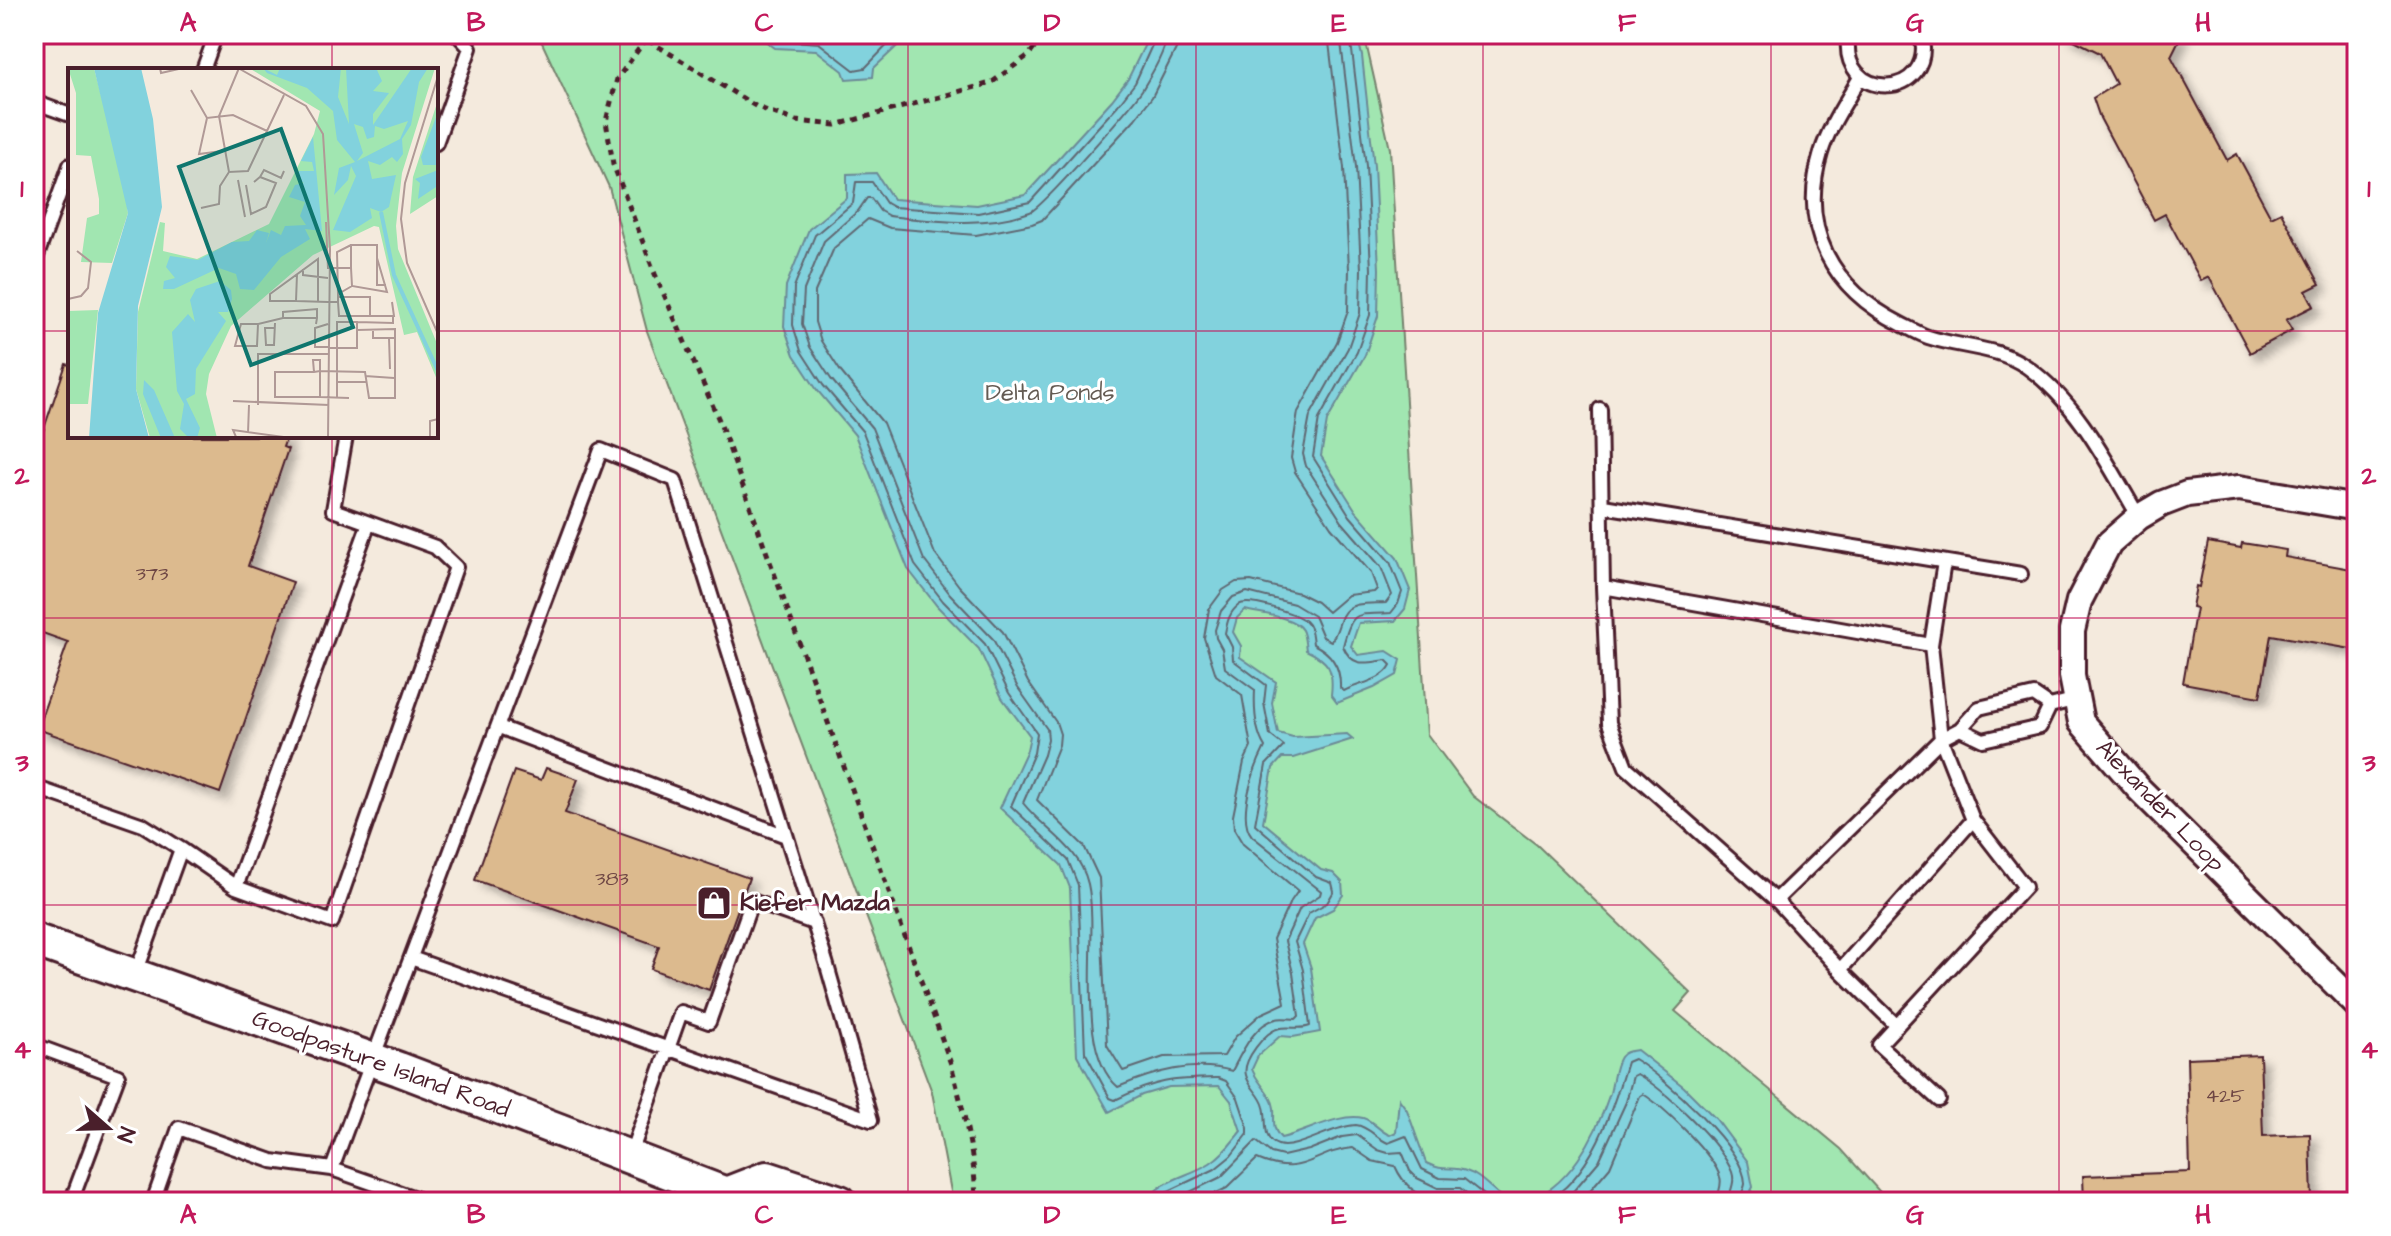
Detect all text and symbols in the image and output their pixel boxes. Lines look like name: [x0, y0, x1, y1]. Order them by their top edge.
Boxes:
text: A: [180, 5, 197, 41]
text: B: [467, 5, 486, 41]
text: C: [755, 5, 774, 41]
text: D: [1044, 5, 1061, 41]
text: E: [1331, 5, 1347, 41]
text: F: [1618, 5, 1637, 41]
text: G: [1906, 5, 1924, 41]
text: H: [2195, 5, 2211, 41]
inset map: [68, 68, 438, 438]
text: 1: [20, 171, 24, 207]
text: 1: [2367, 171, 2371, 207]
park label: Delta Ponds: [986, 376, 1115, 410]
text: 2: [14, 458, 30, 494]
text: 2: [2361, 458, 2377, 494]
house number: 373: [136, 560, 168, 588]
street label: Alexander Loop: [2088, 732, 2232, 880]
text: 3: [14, 745, 29, 781]
text: 3: [2361, 745, 2376, 781]
house number: 383: [595, 865, 629, 893]
shop icon: Kiefer Mazda: [695, 884, 733, 922]
place label: Kiefer Mazda: [740, 886, 890, 920]
street label: Goodpasture Island Road: [247, 1002, 515, 1126]
text: 4: [13, 1032, 31, 1068]
text: 4: [2360, 1032, 2378, 1068]
house number: 425: [2205, 1082, 2245, 1110]
north arrow: [68, 1088, 148, 1168]
text: N: [108, 1123, 142, 1146]
text: A: [180, 1197, 197, 1233]
text: B: [467, 1197, 486, 1233]
text: C: [755, 1197, 774, 1233]
text: D: [1044, 1197, 1061, 1233]
text: E: [1331, 1197, 1347, 1233]
text: F: [1618, 1197, 1637, 1233]
text: G: [1906, 1197, 1924, 1233]
text: H: [2195, 1197, 2211, 1233]

